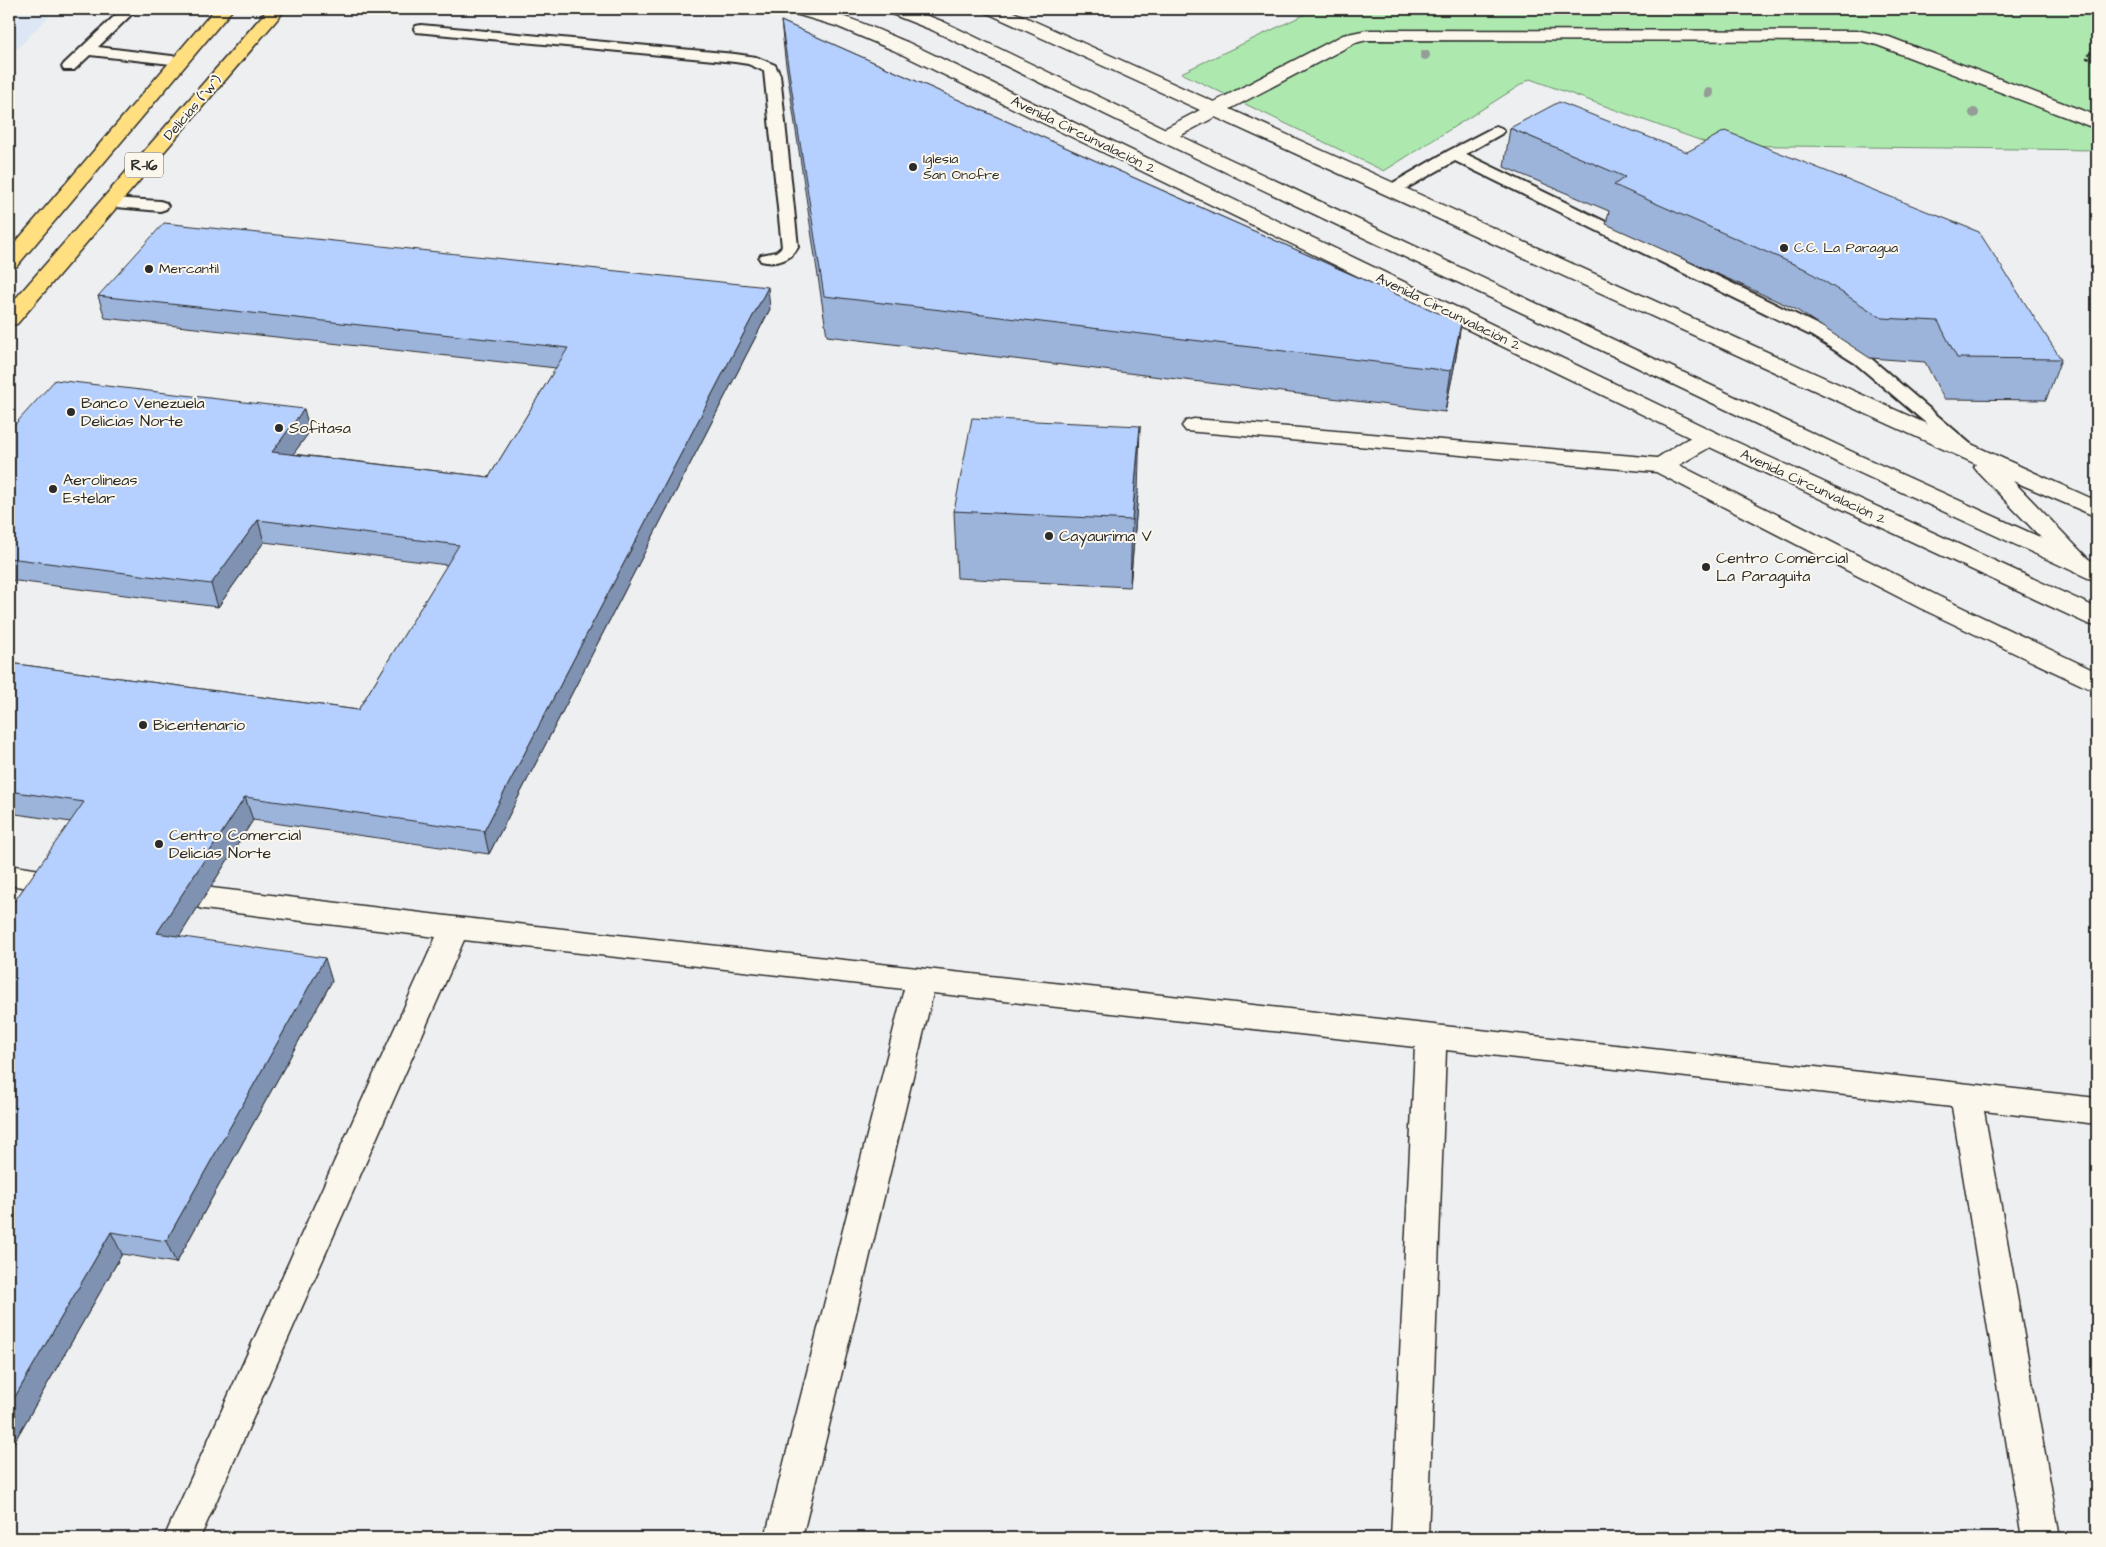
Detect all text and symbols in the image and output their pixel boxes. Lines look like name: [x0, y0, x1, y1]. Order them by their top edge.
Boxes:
street label: Delicias (^w^): [159, 71, 227, 145]
street label: Avenida Circunvalación 2: [1007, 91, 1159, 179]
place label: Iglesia San Onofre: [923, 149, 1000, 185]
road number: R-16: [125, 152, 163, 178]
marker: Iglesia San Onofre: [907, 161, 919, 173]
place label: C.C. La Paragua: [1794, 238, 1898, 258]
marker: C.C. La Paragua: [1778, 242, 1790, 254]
place label: Mercantil: [159, 259, 219, 279]
marker: Mercantil: [143, 263, 155, 275]
street label: Avenida Circunvalación 2: [1372, 268, 1524, 356]
place label: Banco Venezuela Delicias Norte: [81, 392, 205, 432]
marker: Banco Venezuela Delicias Norte: [65, 406, 77, 418]
place label: Sofitasa: [289, 417, 351, 439]
marker: Sofitasa: [273, 422, 285, 434]
street label: Avenida Circunvalación 2: [1737, 444, 1889, 530]
place label: Aerolineas Estelar: [63, 469, 138, 509]
marker: Aerolineas Estelar: [47, 483, 59, 495]
place label: Cayaurima V: [1059, 525, 1152, 548]
marker: Cayaurima V: [1043, 530, 1055, 542]
place label: Centro Comercial La Paraguita: [1716, 547, 1848, 588]
marker: Centro Comercial La Paraguita: [1700, 561, 1712, 573]
place label: Bicentenario: [153, 714, 245, 736]
marker: Bicentenario: [137, 719, 149, 731]
place label: Centro Comercial Delicias Norte: [169, 824, 301, 864]
marker: Centro Comercial Delicias Norte: [153, 838, 165, 850]

